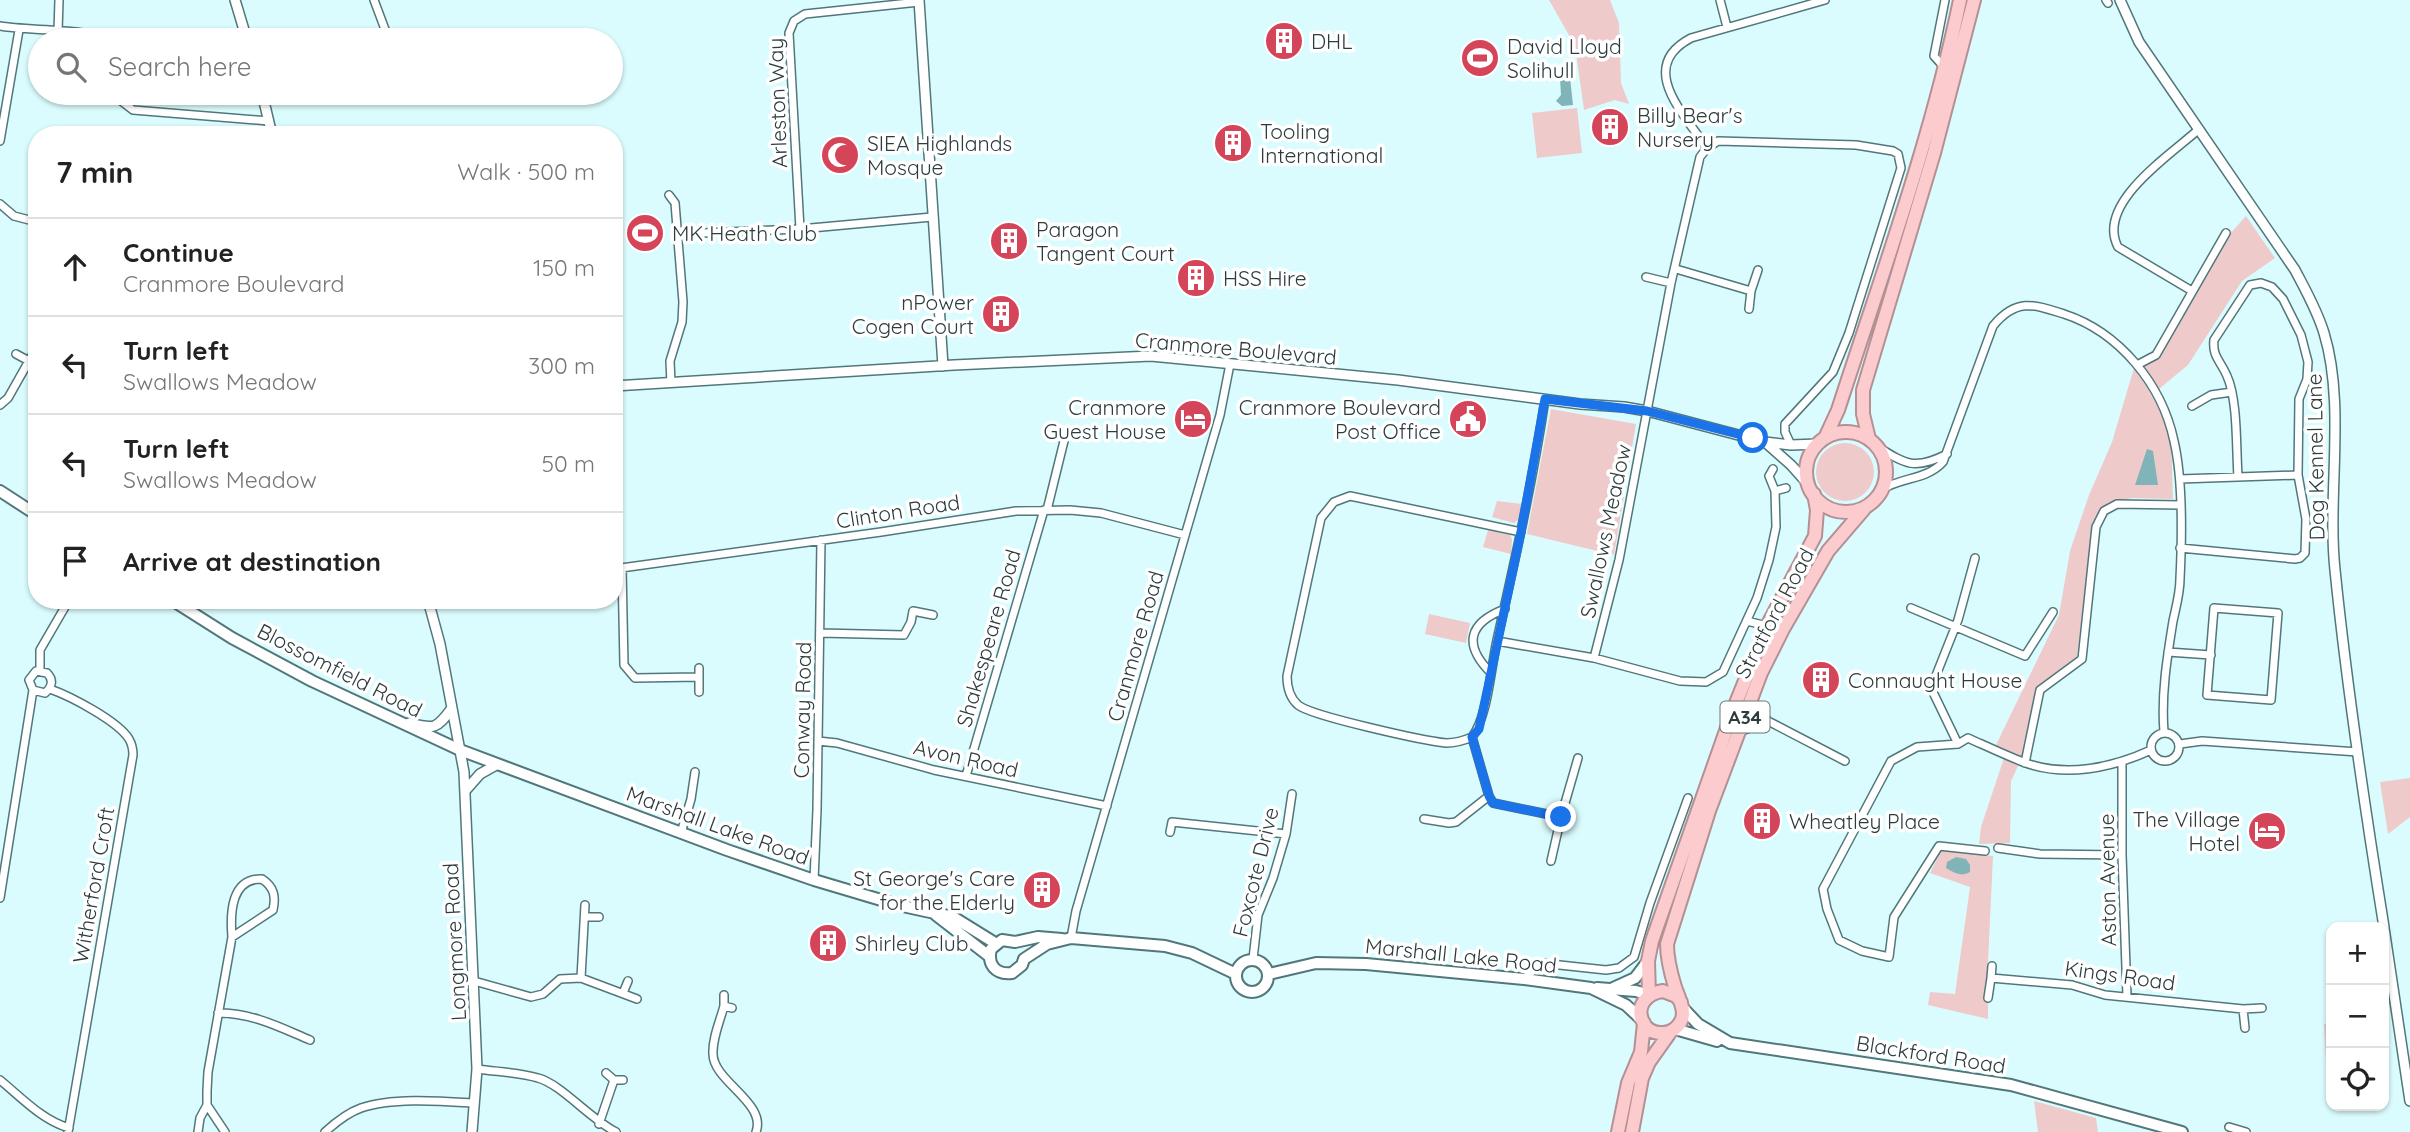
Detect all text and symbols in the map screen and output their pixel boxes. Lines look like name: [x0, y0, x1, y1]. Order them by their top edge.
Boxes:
building icon: DHL: [1263, 20, 1305, 62]
search box: [28, 28, 623, 105]
place label: DHL: [1311, 28, 1352, 54]
place label: David Lloyd Solihull: [1507, 33, 1622, 83]
street label: Arleston Way: [762, 37, 792, 169]
sports icon: David Lloyd Solihull: [1459, 37, 1501, 79]
icon: search: [52, 48, 90, 86]
text: Search here: [108, 50, 252, 83]
place label: Billy Bear's Nursery: [1637, 102, 1742, 152]
building icon: Billy Bear's Nursery: [1589, 106, 1631, 148]
place label: Tooling International: [1260, 118, 1383, 168]
building icon: Tooling International: [1212, 122, 1254, 164]
place label: SIEA Highlands Mosque: [867, 130, 1012, 180]
mosque icon: SIEA Highlands Mosque: [819, 134, 861, 176]
text: 7 min: [56, 153, 134, 191]
text: Walk · 500 m: [457, 157, 595, 186]
sports icon: MK Heath Club: [624, 212, 666, 254]
place label: Paragon Tangent Court: [1036, 216, 1175, 266]
place label: MK Heath Club: [672, 220, 817, 246]
building icon: Paragon Tangent Court: [988, 220, 1030, 262]
text: Continue: [123, 236, 234, 269]
icon: ahead: [56, 248, 94, 286]
text: 150 m: [533, 253, 595, 282]
building icon: HSS Hire: [1175, 257, 1217, 299]
place label: HSS Hire: [1223, 265, 1307, 291]
text: Cranmore Boulevard: [123, 269, 345, 298]
place label: nPower Cogen Court: [852, 289, 974, 339]
building icon: nPower Cogen Court: [980, 293, 1022, 335]
street label: Cranmore Boulevard: [1134, 326, 1338, 370]
text: Turn left: [123, 334, 230, 367]
icon: left: [56, 346, 94, 384]
text: 300 m: [528, 351, 595, 380]
text: Swallows Meadow: [123, 367, 317, 396]
street label: Dog Kennel Lane: [2301, 373, 2329, 541]
place label: Cranmore Guest House: [1043, 394, 1166, 444]
place label: Cranmore Boulevard Post Office: [1239, 394, 1441, 444]
hotel icon: Cranmore Guest House: [1172, 398, 1214, 440]
public building icon: Cranmore Boulevard Post Office: [1447, 398, 1489, 440]
route start: [1737, 422, 1768, 453]
text: Turn left: [123, 432, 230, 465]
street label: Swallows Meadow: [1574, 442, 1636, 620]
icon: left: [56, 444, 94, 482]
text: 50 m: [542, 449, 595, 478]
text: Swallows Meadow: [123, 465, 317, 494]
street label: Clinton Road: [834, 488, 962, 534]
icon: arrive: [56, 542, 94, 580]
street label: Stratford Road: [1729, 543, 1819, 683]
text: Arrive at destination: [123, 545, 381, 578]
street label: Shakespeare Road: [950, 546, 1026, 730]
street label: Cranmore Road: [1101, 568, 1169, 724]
street label: Blossomfield Road: [253, 617, 427, 723]
street label: Conway Road: [788, 641, 816, 779]
building icon: Connaught House: [1800, 659, 1842, 701]
place label: Connaught House: [1848, 667, 2022, 693]
road number: A34: [1720, 702, 1770, 732]
street label: Avon Road: [911, 733, 1021, 783]
street label: Marshall Lake Road: [623, 780, 813, 870]
building icon: Wheatley Place: [1741, 800, 1783, 842]
route end: [1545, 801, 1576, 832]
street label: Foxcote Drive: [1226, 804, 1284, 940]
street label: Witherford Croft: [66, 805, 120, 965]
place label: The Village Hotel: [2132, 806, 2240, 856]
place label: Wheatley Place: [1789, 808, 1940, 834]
hotel icon: The Village Hotel: [2246, 810, 2288, 852]
street label: Aston Avenue: [2093, 813, 2121, 947]
street label: Longmore Road: [437, 862, 471, 1022]
place label: St George's Care for the Elderly: [853, 865, 1015, 915]
building icon: St George's Care for the Elderly: [1021, 869, 1063, 911]
building icon: Shirley Club: [807, 922, 849, 964]
map controls: [2326, 922, 2389, 1111]
button: +: [2326, 922, 2389, 985]
place label: Shirley Club: [855, 930, 968, 956]
street label: Marshall Lake Road: [1364, 932, 1558, 978]
street label: Kings Road: [2063, 954, 2177, 996]
button: −: [2326, 985, 2389, 1048]
street label: Blackford Road: [1854, 1029, 2008, 1079]
button: locate: [2326, 1048, 2389, 1111]

